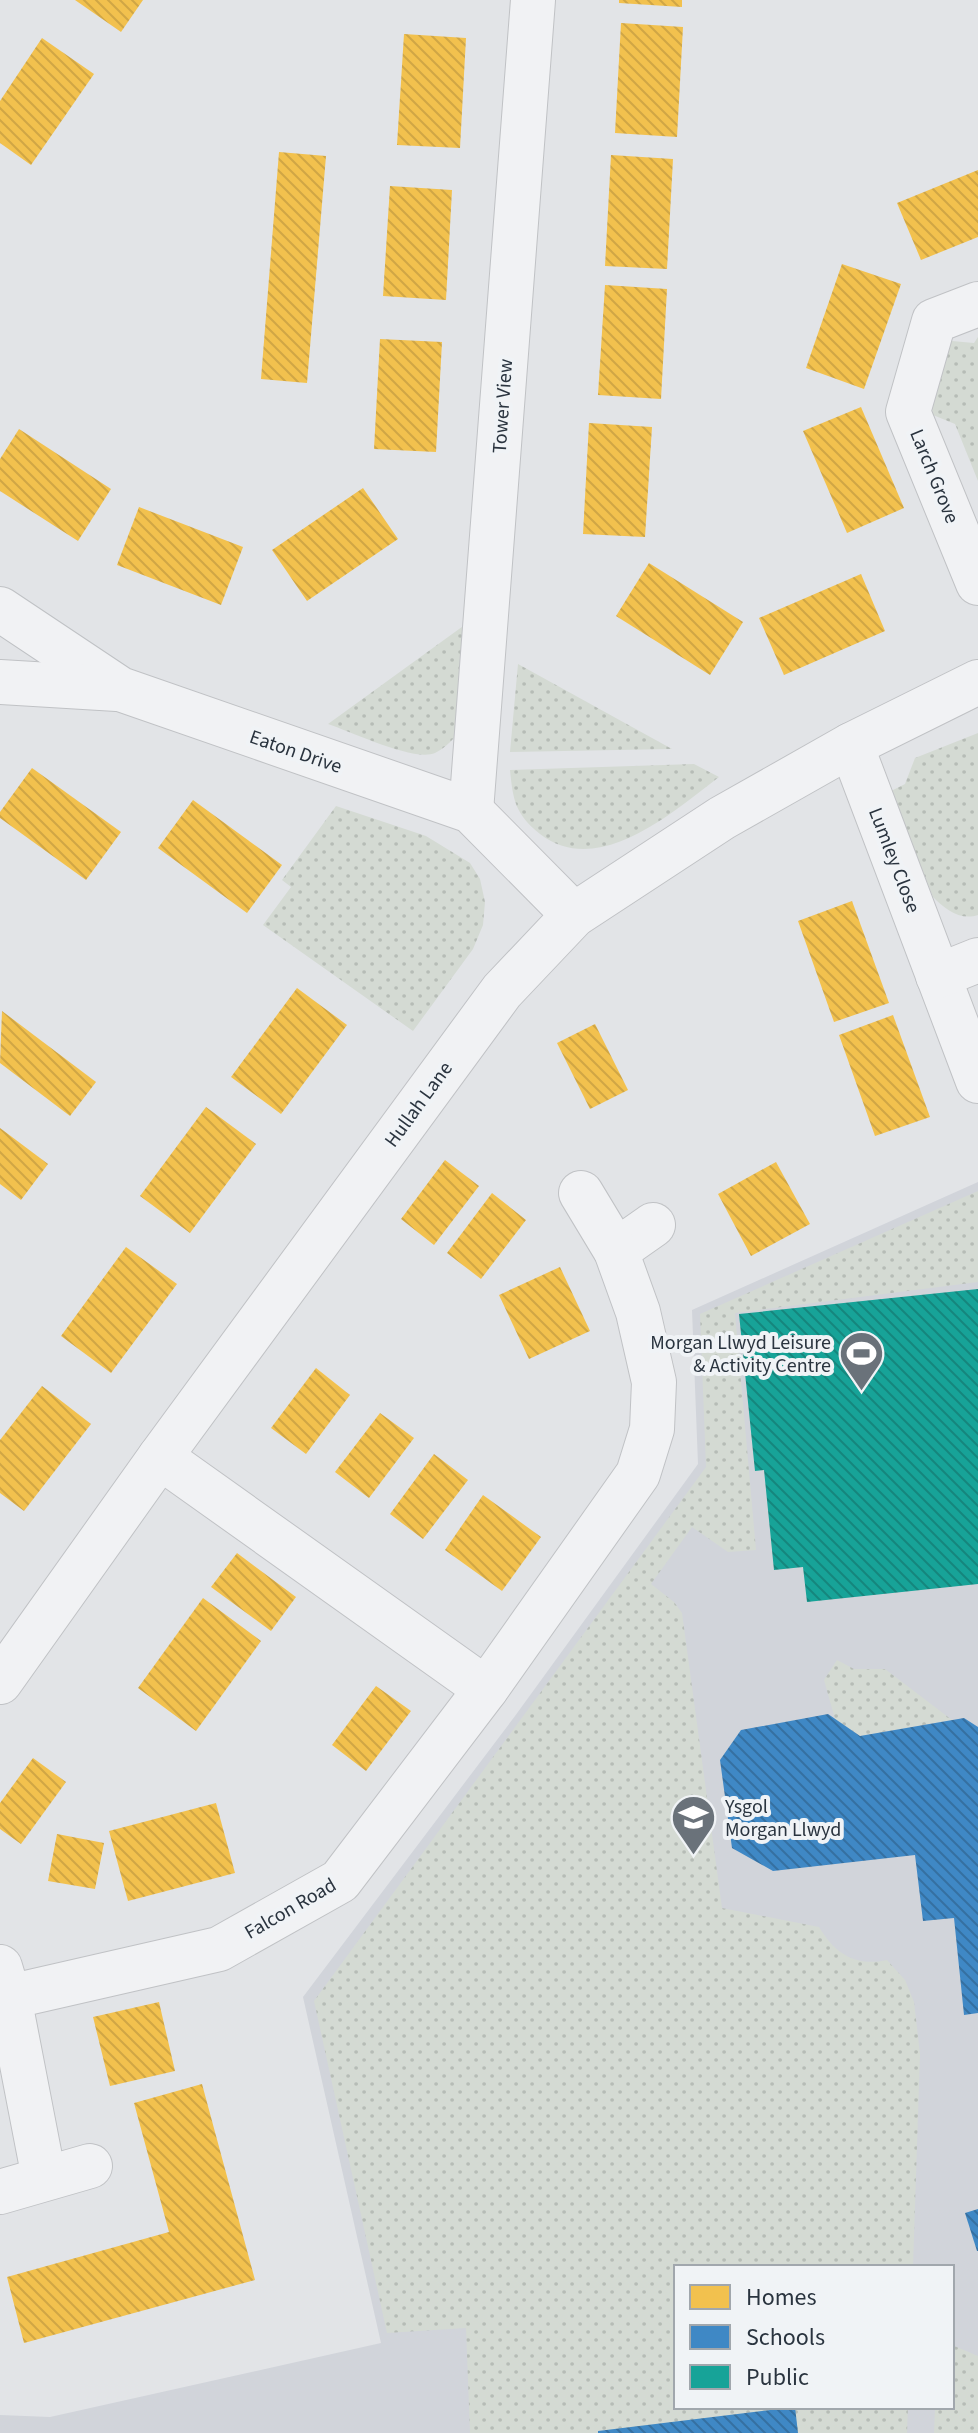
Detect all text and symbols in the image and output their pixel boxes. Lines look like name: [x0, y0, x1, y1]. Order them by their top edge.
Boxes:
street label: Tower View: [486, 358, 520, 454]
street label: Larch Grove: [902, 425, 966, 528]
street label: Eaton Drive: [246, 723, 346, 781]
street label: Lumley Close: [861, 803, 927, 917]
street label: Hullah Lane: [378, 1056, 459, 1153]
place label: Morgan Llwyd Leisure & Activity Centre: [650, 1329, 831, 1380]
sports icon: Morgan Llwyd Leisure & Activity Centre: [838, 1329, 886, 1392]
school or university icon: Ysgol Morgan Llwyd: [670, 1793, 718, 1856]
place label: Ysgol Morgan Llwyd: [724, 1793, 841, 1844]
street label: Falcon Road: [239, 1871, 342, 1946]
legend: [674, 2265, 954, 2409]
text: Homes: [746, 2280, 817, 2315]
text: Schools: [746, 2320, 825, 2355]
text: Public: [746, 2360, 809, 2395]

